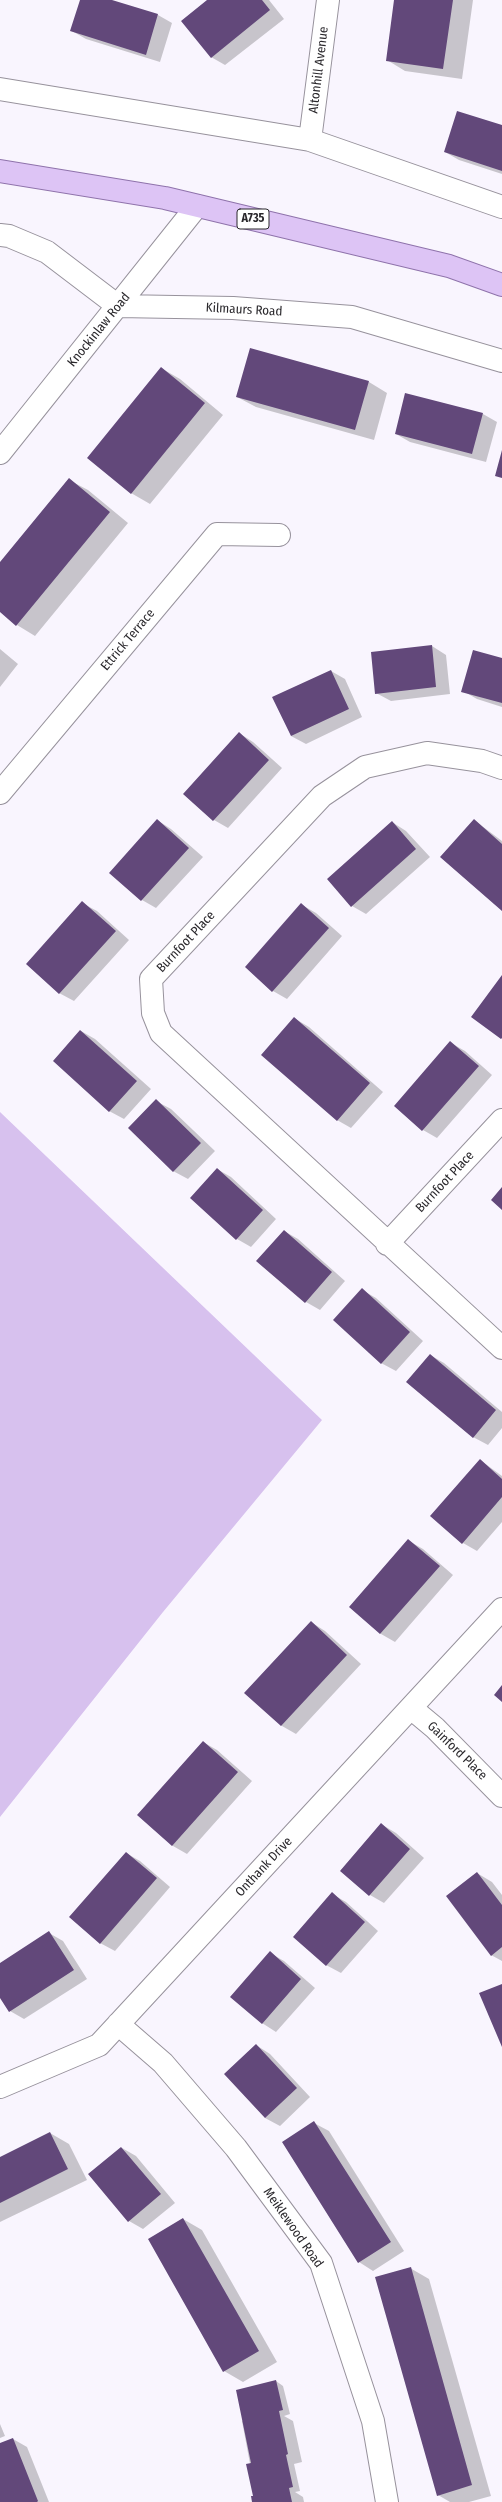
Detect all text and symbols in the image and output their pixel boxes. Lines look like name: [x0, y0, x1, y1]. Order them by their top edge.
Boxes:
street label: Altonhill Avenue: [306, 26, 332, 114]
road number: A735: [237, 209, 269, 229]
street label: Knockinlaw Road: [64, 290, 134, 370]
street label: Kilmaurs Road: [205, 300, 283, 320]
street label: Ettrick Terrace: [98, 606, 158, 674]
street label: Burnfoot Place: [154, 908, 218, 976]
street label: Burnfoot Place: [413, 1148, 477, 1216]
street label: Gainford Place: [424, 1719, 490, 1783]
street label: Onthank Drive: [232, 1834, 296, 1900]
street label: Meiklewood Road: [260, 2185, 326, 2271]

